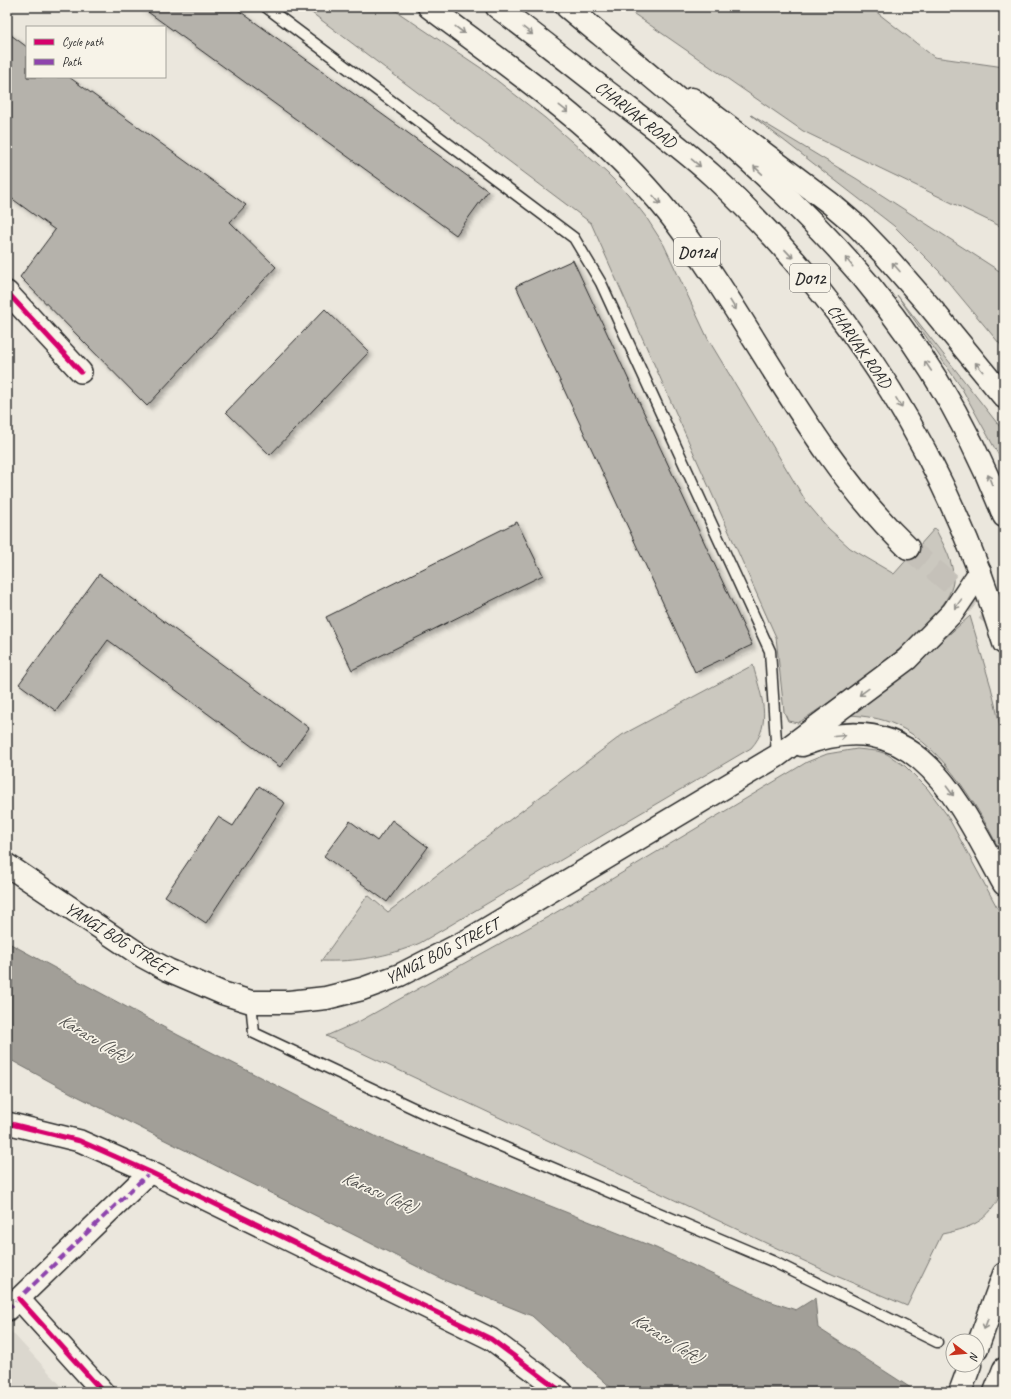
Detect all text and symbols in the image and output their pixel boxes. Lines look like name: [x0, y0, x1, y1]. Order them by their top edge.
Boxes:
legend: [26, 26, 166, 78]
one-way arrow: [455, 26, 466, 35]
one-way arrow: [522, 26, 533, 35]
text: Cycle path: [62, 34, 104, 50]
text: Path: [62, 54, 82, 70]
street label: CHARVAK ROAD: [591, 76, 682, 154]
one-way arrow: [558, 105, 569, 113]
one-way arrow: [691, 158, 702, 167]
one-way arrow: [753, 165, 763, 174]
one-way arrow: [652, 194, 661, 205]
road number: D012d: [674, 238, 720, 266]
one-way arrow: [784, 249, 793, 259]
one-way arrow: [845, 257, 854, 268]
one-way arrow: [891, 262, 900, 273]
road number: D012: [790, 264, 830, 292]
one-way arrow: [729, 299, 737, 311]
street label: CHARVAK ROAD: [823, 300, 897, 394]
one-way arrow: [924, 361, 932, 372]
one-way arrow: [975, 362, 984, 373]
one-way arrow: [896, 397, 904, 409]
one-way arrow: [985, 475, 993, 487]
one-way arrow: [954, 598, 962, 609]
one-way arrow: [859, 688, 870, 697]
one-way arrow: [833, 732, 846, 739]
one-way arrow: [945, 785, 954, 796]
street label: YANGI BOG STREET: [61, 897, 182, 984]
street label: YANGI BOG STREET: [382, 912, 506, 989]
water label: Karasu (left): [55, 1008, 137, 1070]
water label: Karasu (left): [339, 1166, 423, 1220]
water label: Karasu (left): [628, 1308, 709, 1370]
one-way arrow: [982, 1318, 990, 1330]
north arrow: [945, 1333, 985, 1373]
text: N: [966, 1351, 982, 1363]

